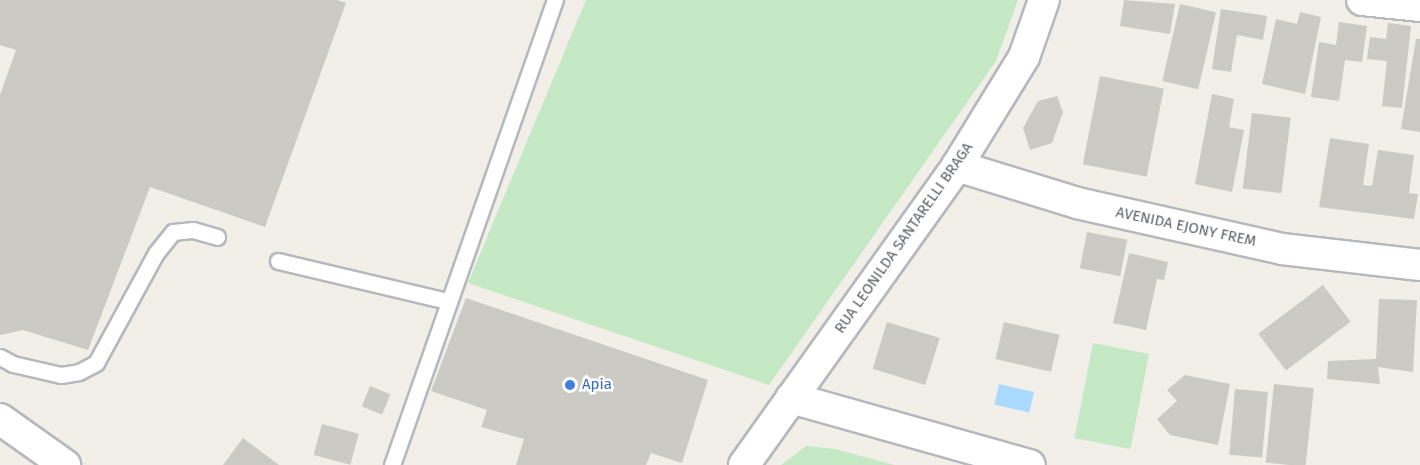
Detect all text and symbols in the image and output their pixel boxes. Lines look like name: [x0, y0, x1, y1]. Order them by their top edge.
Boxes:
street label: RUA LEONILDA SANTARELLI BRAGA: [831, 139, 977, 337]
street label: AVENIDA EJONY FREM: [1114, 203, 1258, 251]
place label: Apia: [582, 376, 612, 394]
marker: Apia: [563, 378, 577, 392]

